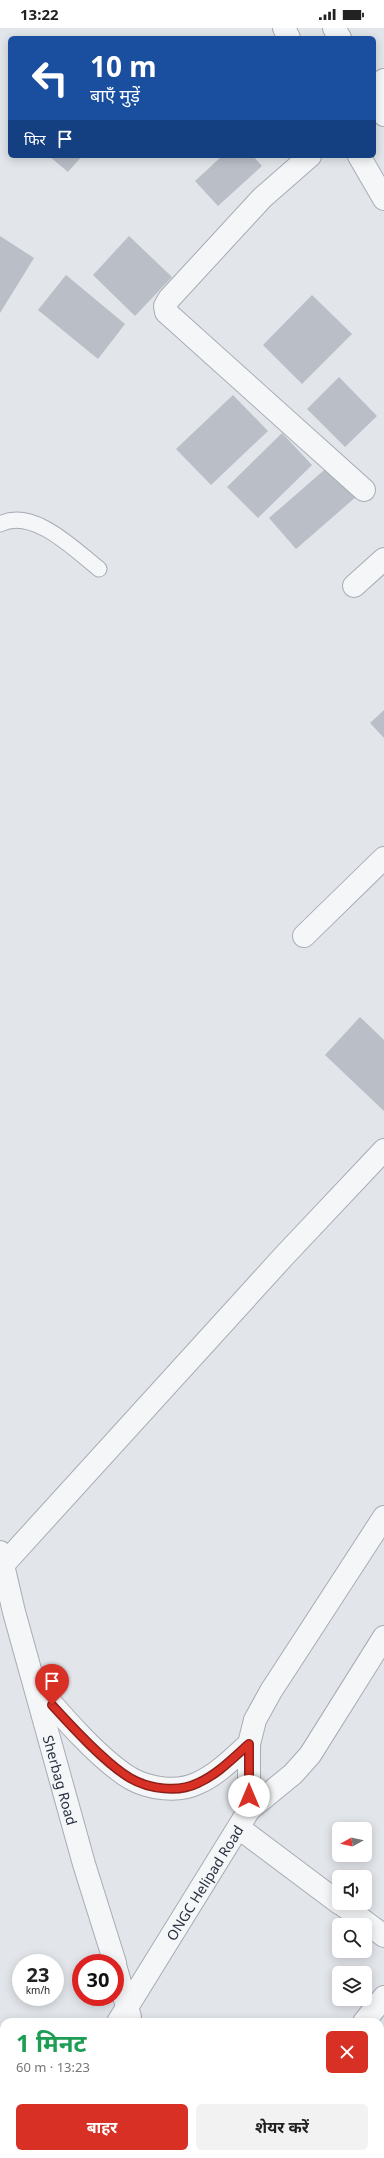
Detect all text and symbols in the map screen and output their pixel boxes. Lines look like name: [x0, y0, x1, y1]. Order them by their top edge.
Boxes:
text: 13:22: [20, 4, 59, 24]
text: 10 m: [90, 47, 157, 85]
icon: left: [24, 52, 76, 104]
text: बाएँ मुड़ें: [90, 83, 140, 107]
icon: arrive: [54, 128, 76, 150]
text: फिर: [24, 129, 46, 149]
pin: [35, 1664, 69, 1705]
icon: arrive: [41, 1670, 63, 1692]
street label: Sherbag Road: [39, 1733, 82, 1827]
position arrow: [228, 1775, 270, 1817]
street label: ONGC Helipad Road: [161, 1821, 247, 1944]
north arrow: [332, 1822, 372, 1862]
map controls: [332, 1822, 372, 2006]
button: sound: [332, 1870, 372, 1910]
button: search: [332, 1918, 372, 1958]
speed limit sign: 30: [72, 1954, 124, 2006]
text: 23: [27, 1961, 49, 1988]
button: layers: [332, 1966, 372, 2006]
text: km/h: [26, 1983, 50, 1997]
text: 1 मिनट: [16, 2026, 86, 2059]
button: close: [326, 2031, 368, 2073]
text: 60 m · 13:23: [16, 2058, 90, 2076]
button: बाहर: [16, 2104, 188, 2150]
button: शेयर करें: [196, 2104, 368, 2150]

